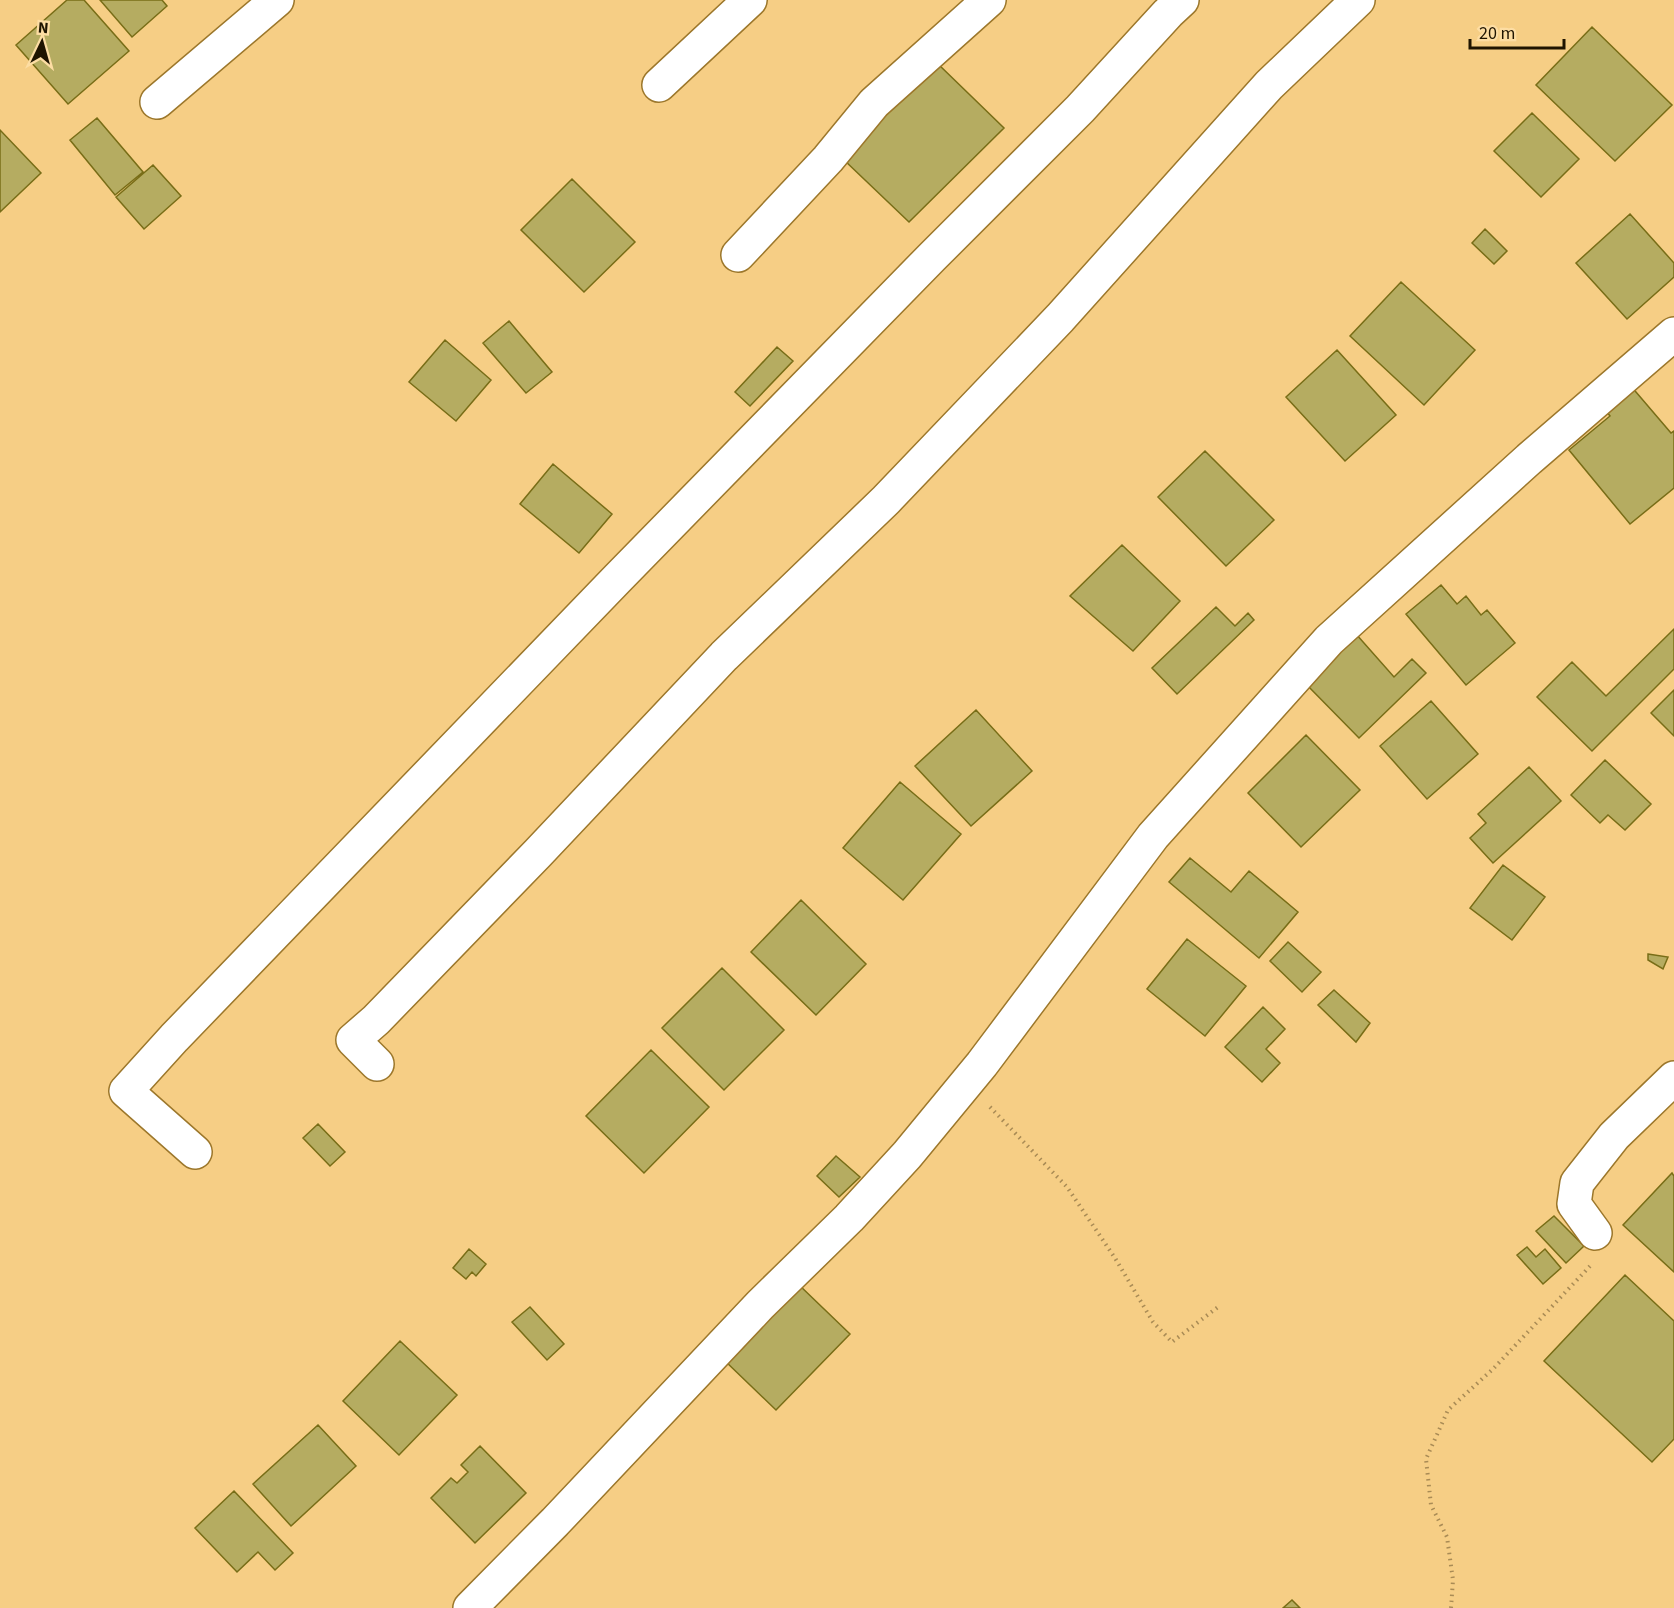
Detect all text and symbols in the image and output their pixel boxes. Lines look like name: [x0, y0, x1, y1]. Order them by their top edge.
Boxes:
north arrow: [12, 12, 72, 72]
scale bar: [1470, 12, 1564, 50]
text: N: [37, 17, 49, 39]
text: 20 m: [1479, 21, 1515, 46]

